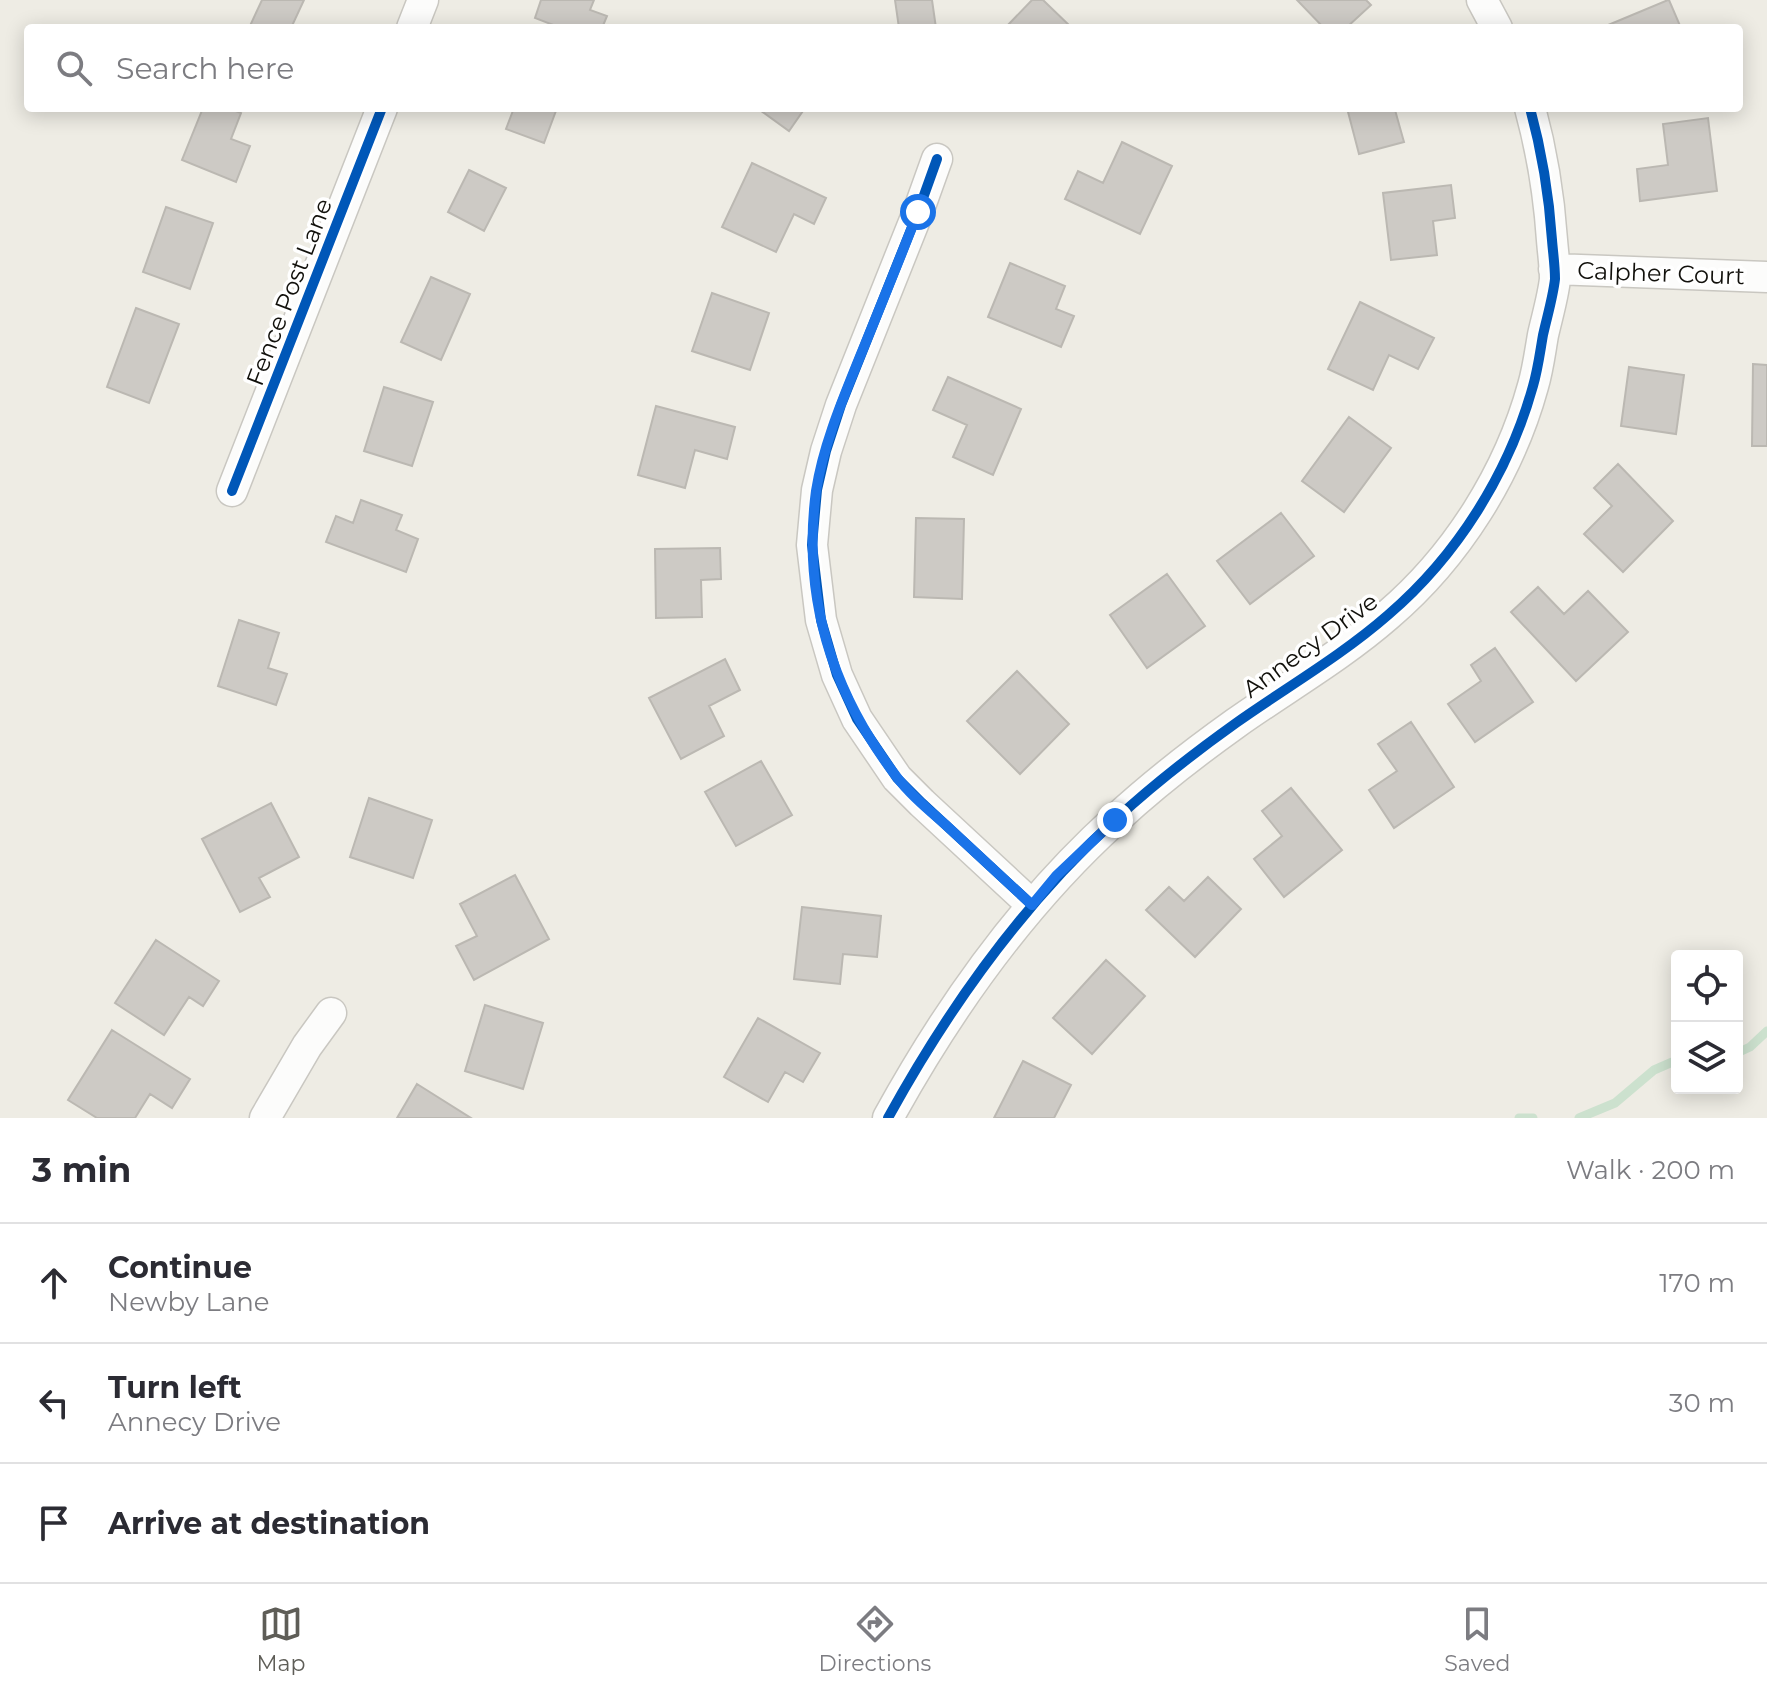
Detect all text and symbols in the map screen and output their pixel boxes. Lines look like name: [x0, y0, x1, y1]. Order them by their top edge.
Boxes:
search box: [24, 24, 1743, 112]
icon: search: [52, 46, 96, 90]
text: Search here: [116, 50, 294, 87]
street label: Fence Post Lane: [240, 194, 338, 390]
route start: [900, 194, 936, 230]
street label: Calpher Court: [1577, 256, 1746, 290]
street label: Annecy Drive: [1237, 586, 1383, 704]
route end: [1097, 802, 1133, 838]
map controls: [1671, 950, 1743, 1094]
button: locate: [1671, 950, 1743, 1022]
button: layers: [1671, 1022, 1743, 1094]
text: 3 min: [32, 1149, 131, 1191]
text: Walk · 200 m: [1566, 1154, 1735, 1186]
text: Continue: [108, 1249, 252, 1286]
icon: ahead: [32, 1261, 76, 1305]
text: 170 m: [1659, 1267, 1735, 1299]
text: Newby Lane: [108, 1286, 270, 1318]
text: Turn left: [108, 1369, 241, 1406]
icon: left: [32, 1381, 76, 1425]
text: 30 m: [1669, 1387, 1735, 1419]
text: Annecy Drive: [108, 1406, 281, 1438]
icon: arrive: [32, 1501, 76, 1545]
text: Arrive at destination: [108, 1505, 430, 1542]
tab: Map: [257, 1602, 305, 1677]
tab: Directions: [819, 1602, 931, 1677]
tab: Saved: [1444, 1602, 1510, 1677]

